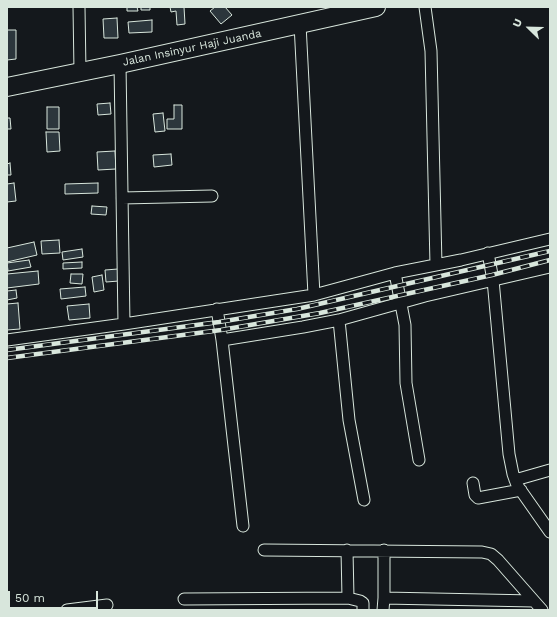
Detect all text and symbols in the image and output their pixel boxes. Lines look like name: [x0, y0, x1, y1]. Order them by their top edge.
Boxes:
north arrow: [509, 8, 549, 48]
text: U: [510, 17, 525, 29]
street label: Jalan Insinyur Haji Juanda: [121, 27, 263, 69]
scale bar: [10, 583, 100, 609]
text: 50 m: [15, 591, 45, 605]

